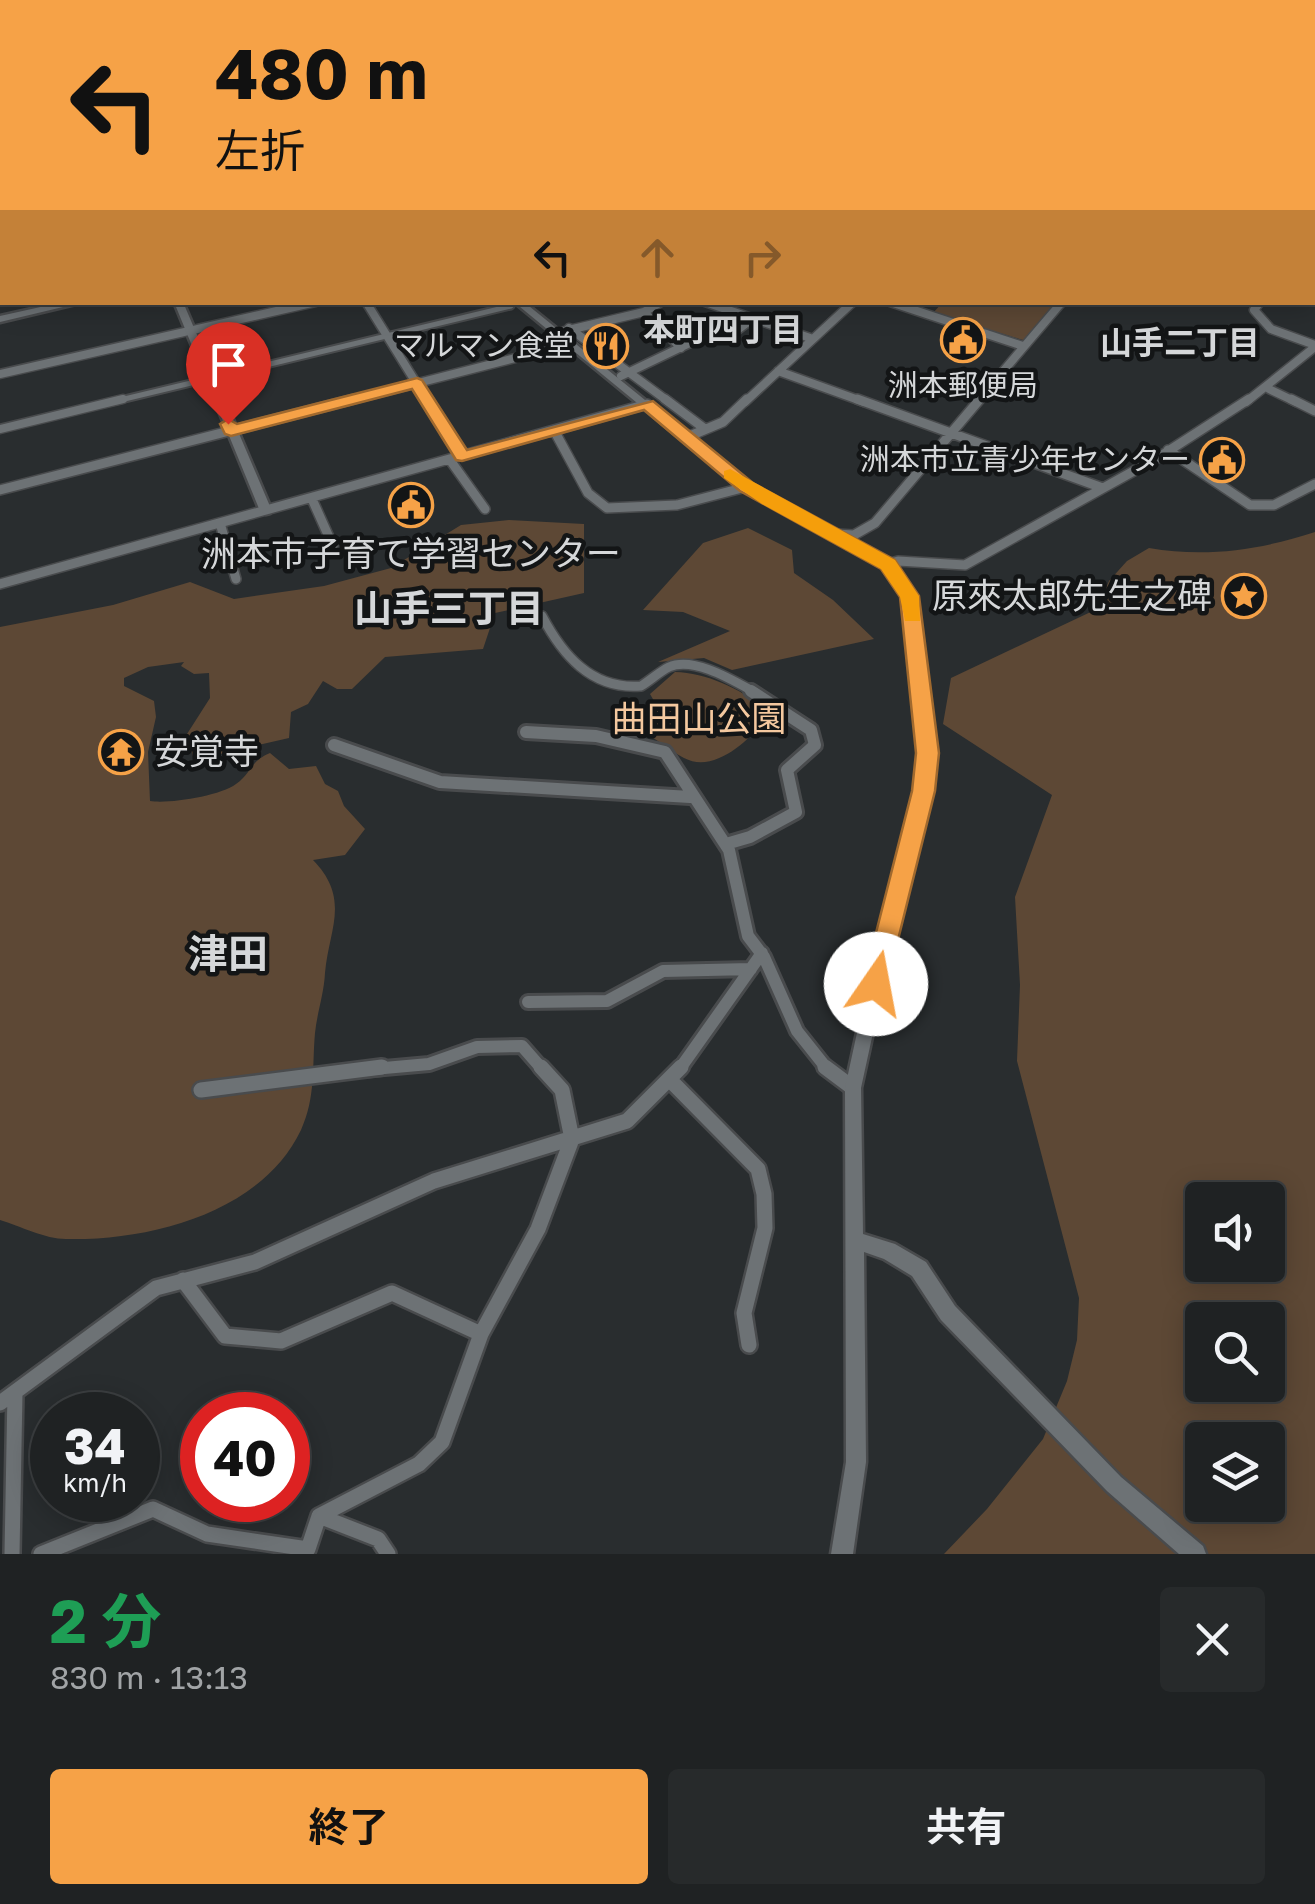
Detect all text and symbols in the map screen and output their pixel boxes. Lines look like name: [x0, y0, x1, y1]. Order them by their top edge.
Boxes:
text: 480 m: [215, 30, 428, 114]
icon: left: [50, 40, 180, 170]
text: 左折: [215, 123, 305, 177]
icon: left: [525, 230, 580, 285]
icon: ahead: [630, 230, 685, 285]
icon: right: [735, 230, 790, 285]
district label: 本町四丁目: [643, 310, 803, 348]
public building icon: 洲本郵便局: [940, 317, 986, 363]
pin: [186, 322, 271, 425]
restaurant icon: マルマン食堂: [583, 323, 629, 369]
district label: 山手二丁目: [1100, 323, 1260, 361]
place label: マルマン食堂: [394, 327, 574, 363]
icon: arrive: [201, 337, 256, 392]
place label: 洲本郵便局: [888, 367, 1038, 403]
public building icon: 洲本市立青少年センター: [1199, 437, 1245, 483]
place label: 洲本市立青少年センター: [860, 441, 1190, 477]
public building icon: 洲本市子育て学習センター: [388, 482, 434, 528]
place label: 洲本市子育て学習センター: [201, 532, 621, 574]
place icon: 原來太郎先生之碑: [1221, 573, 1267, 619]
place label: 原來太郎先生之碑: [932, 574, 1212, 616]
district label: 山手三丁目: [354, 585, 544, 630]
park label: 曲田山公園: [611, 697, 787, 739]
temple icon: 安覚寺: [98, 729, 144, 775]
place label: 安覚寺: [154, 730, 259, 772]
district label: 津田: [188, 929, 268, 977]
position arrow: [824, 932, 928, 1036]
map controls: [1185, 1182, 1285, 1522]
button: sound: [1185, 1182, 1285, 1282]
button: search: [1185, 1302, 1285, 1402]
speed limit sign: 40: [180, 1392, 310, 1522]
text: 34: [64, 1415, 126, 1475]
button: layers: [1185, 1422, 1285, 1522]
text: km/h: [63, 1467, 127, 1498]
text: 2 分: [50, 1584, 162, 1656]
button: close: [1160, 1587, 1265, 1692]
text: 830 m · 13:13: [50, 1658, 248, 1696]
button: 終了: [50, 1769, 648, 1884]
button: 共有: [668, 1769, 1265, 1884]

